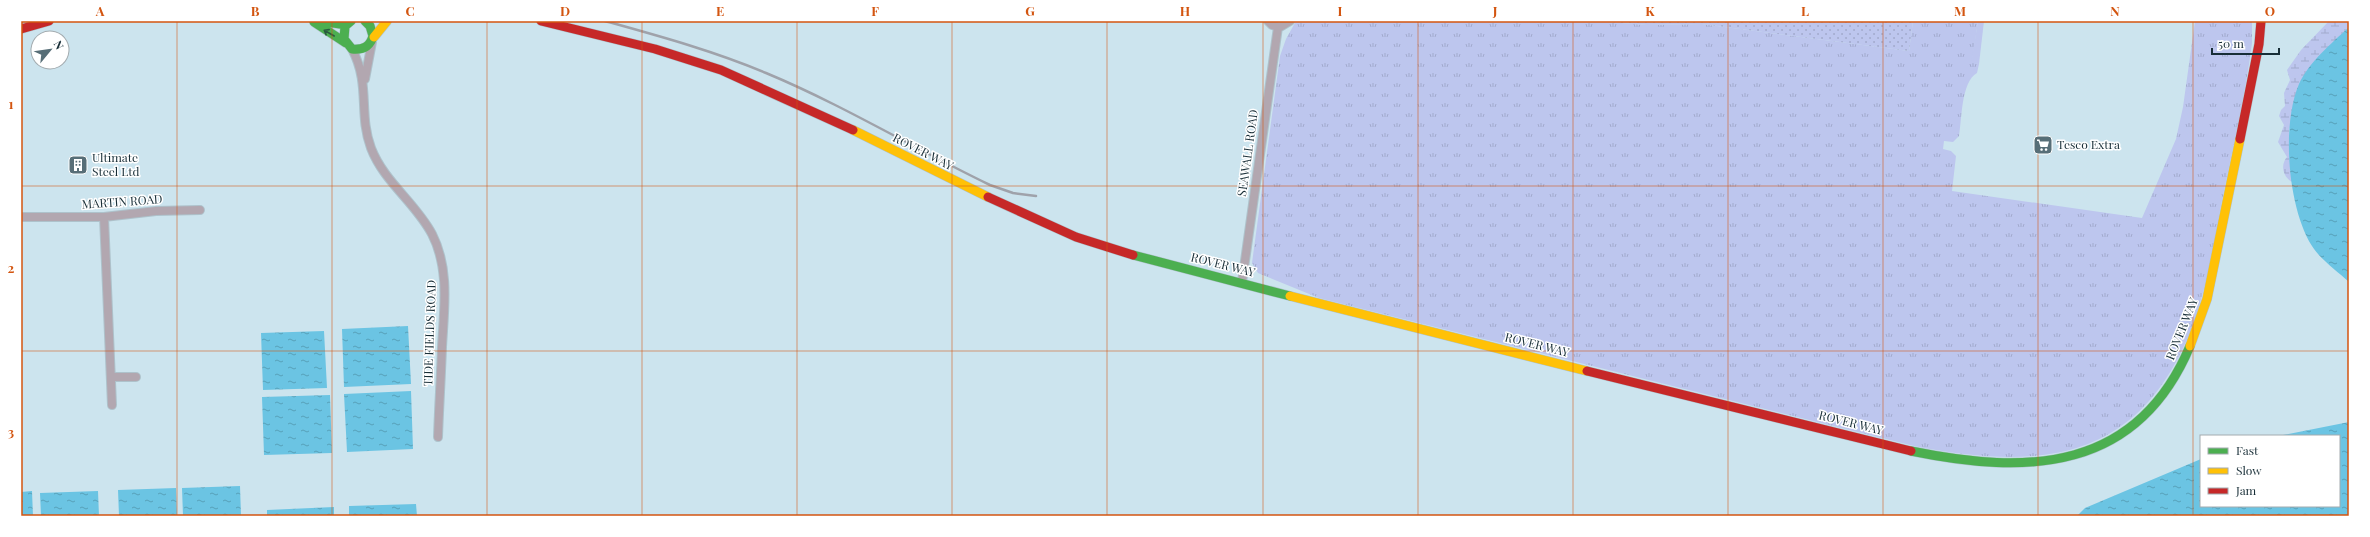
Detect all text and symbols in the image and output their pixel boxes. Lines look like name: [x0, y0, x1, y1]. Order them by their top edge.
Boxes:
text: A: [95, 2, 105, 19]
text: B: [251, 2, 260, 19]
text: C: [405, 2, 415, 19]
text: D: [560, 2, 570, 19]
text: E: [716, 2, 724, 19]
text: F: [871, 2, 879, 19]
text: G: [1025, 2, 1035, 19]
text: H: [1180, 2, 1190, 19]
text: I: [1338, 2, 1343, 19]
text: J: [1492, 2, 1498, 19]
text: K: [1645, 2, 1655, 19]
text: L: [1801, 2, 1809, 19]
text: M: [1954, 2, 1966, 19]
text: N: [2110, 2, 2120, 19]
text: O: [2265, 2, 2275, 19]
one-way arrow: [323, 28, 335, 36]
north arrow: [30, 30, 70, 70]
scale bar: [2212, 30, 2279, 56]
text: 50 m: [2218, 35, 2244, 51]
text: N: [51, 38, 68, 52]
text: 1: [9, 95, 14, 112]
street label: SEAWALL ROAD: [1233, 108, 1261, 197]
street label: ROVER WAY: [890, 129, 957, 174]
supermarket icon: Tesco Extra: [2032, 134, 2054, 156]
place label: Tesco Extra: [2057, 136, 2120, 152]
place label: Ultimate Steel Ltd: [92, 149, 140, 179]
building icon: Ultimate Steel Ltd: [67, 154, 89, 176]
street label: MARTIN ROAD: [81, 190, 163, 212]
street label: ROVER WAY: [1189, 248, 1258, 280]
text: 2: [8, 259, 15, 276]
street label: TIDE FIELDS ROAD: [419, 279, 439, 386]
street label: ROVER WAY: [2161, 294, 2201, 362]
street label: ROVER WAY: [1503, 328, 1572, 360]
street label: ROVER WAY: [1817, 406, 1886, 438]
text: 3: [8, 423, 14, 440]
legend: [2200, 435, 2340, 507]
text: Fast: [2236, 442, 2259, 458]
text: Slow: [2236, 462, 2262, 478]
text: Jam: [2235, 482, 2257, 498]

